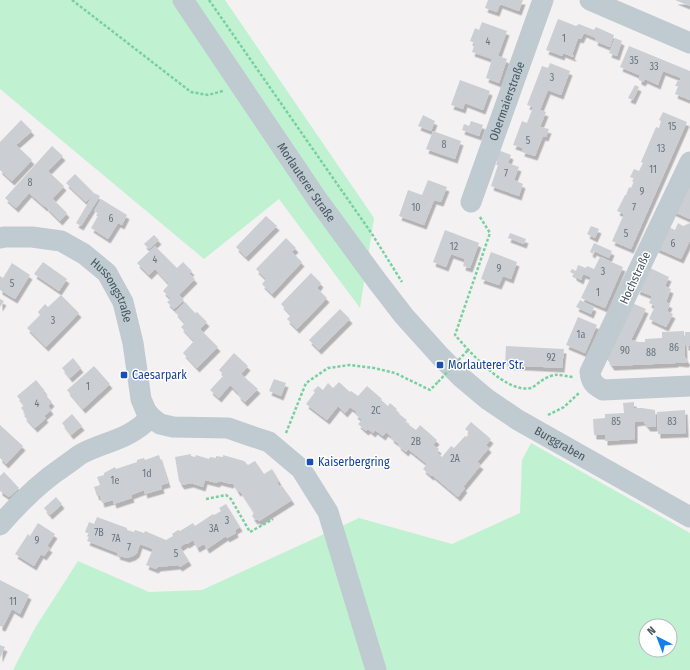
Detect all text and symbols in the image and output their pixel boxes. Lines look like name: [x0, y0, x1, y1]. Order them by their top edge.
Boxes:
house number: 1: [562, 33, 566, 45]
house number: 4: [486, 36, 491, 48]
house number: 35: [629, 55, 639, 67]
street label: Obermaierstraße: [486, 60, 528, 143]
house number: 33: [649, 61, 659, 73]
house number: 3: [550, 72, 555, 84]
house number: 15: [668, 121, 677, 133]
house number: 5: [526, 135, 531, 147]
house number: 8: [442, 139, 447, 151]
street label: Morlauterer Straße: [274, 140, 338, 225]
house number: 13: [657, 143, 666, 155]
house number: 11: [649, 164, 657, 176]
house number: 7: [504, 168, 508, 180]
house number: 8: [28, 177, 33, 189]
house number: 9: [640, 186, 645, 198]
house number: 10: [411, 202, 421, 214]
house number: 7: [632, 202, 636, 214]
house number: 6: [109, 213, 114, 225]
house number: 5: [624, 228, 629, 240]
house number: 6: [671, 238, 676, 250]
house number: 12: [450, 241, 459, 253]
street label: Hochstraße: [617, 250, 653, 306]
house number: 4: [153, 254, 158, 266]
street label: Hussongstraße: [88, 255, 135, 324]
house number: 9: [497, 263, 502, 275]
house number: 3: [601, 266, 606, 278]
house number: 5: [10, 278, 15, 290]
house number: 1: [596, 287, 600, 299]
house number: 3: [51, 315, 56, 327]
house number: 1a: [577, 329, 585, 341]
house number: 86: [669, 342, 679, 354]
house number: 90: [620, 345, 630, 357]
house number: 88: [646, 347, 656, 359]
house number: 92: [546, 352, 556, 364]
place label: Morlauterer Str.: [448, 358, 525, 372]
marker: Morlauterer Str.: [435, 360, 445, 370]
place label: Caesarpark: [132, 368, 187, 382]
marker: Caesarpark: [119, 370, 129, 380]
house number: 1: [86, 381, 90, 393]
house number: 4: [35, 398, 40, 410]
house number: 2C: [371, 405, 381, 417]
house number: 85: [611, 416, 621, 428]
house number: 83: [667, 416, 677, 428]
street label: Burggraben: [532, 424, 588, 464]
house number: 2B: [411, 436, 421, 448]
house number: 2A: [450, 453, 461, 465]
place label: Kaiserbergring: [318, 455, 390, 469]
marker: Kaiserbergring: [305, 457, 315, 467]
house number: 1d: [142, 468, 152, 480]
house number: 1e: [111, 475, 119, 487]
house number: 3: [225, 515, 230, 527]
house number: 3A: [209, 523, 220, 535]
house number: 7B: [94, 527, 104, 539]
house number: 7A: [111, 533, 121, 545]
house number: 9: [35, 535, 40, 547]
house number: 7: [127, 542, 131, 554]
house number: 5: [174, 548, 179, 560]
house number: 11: [9, 596, 17, 608]
north arrow: [638, 618, 678, 658]
text: N: [645, 624, 658, 638]

